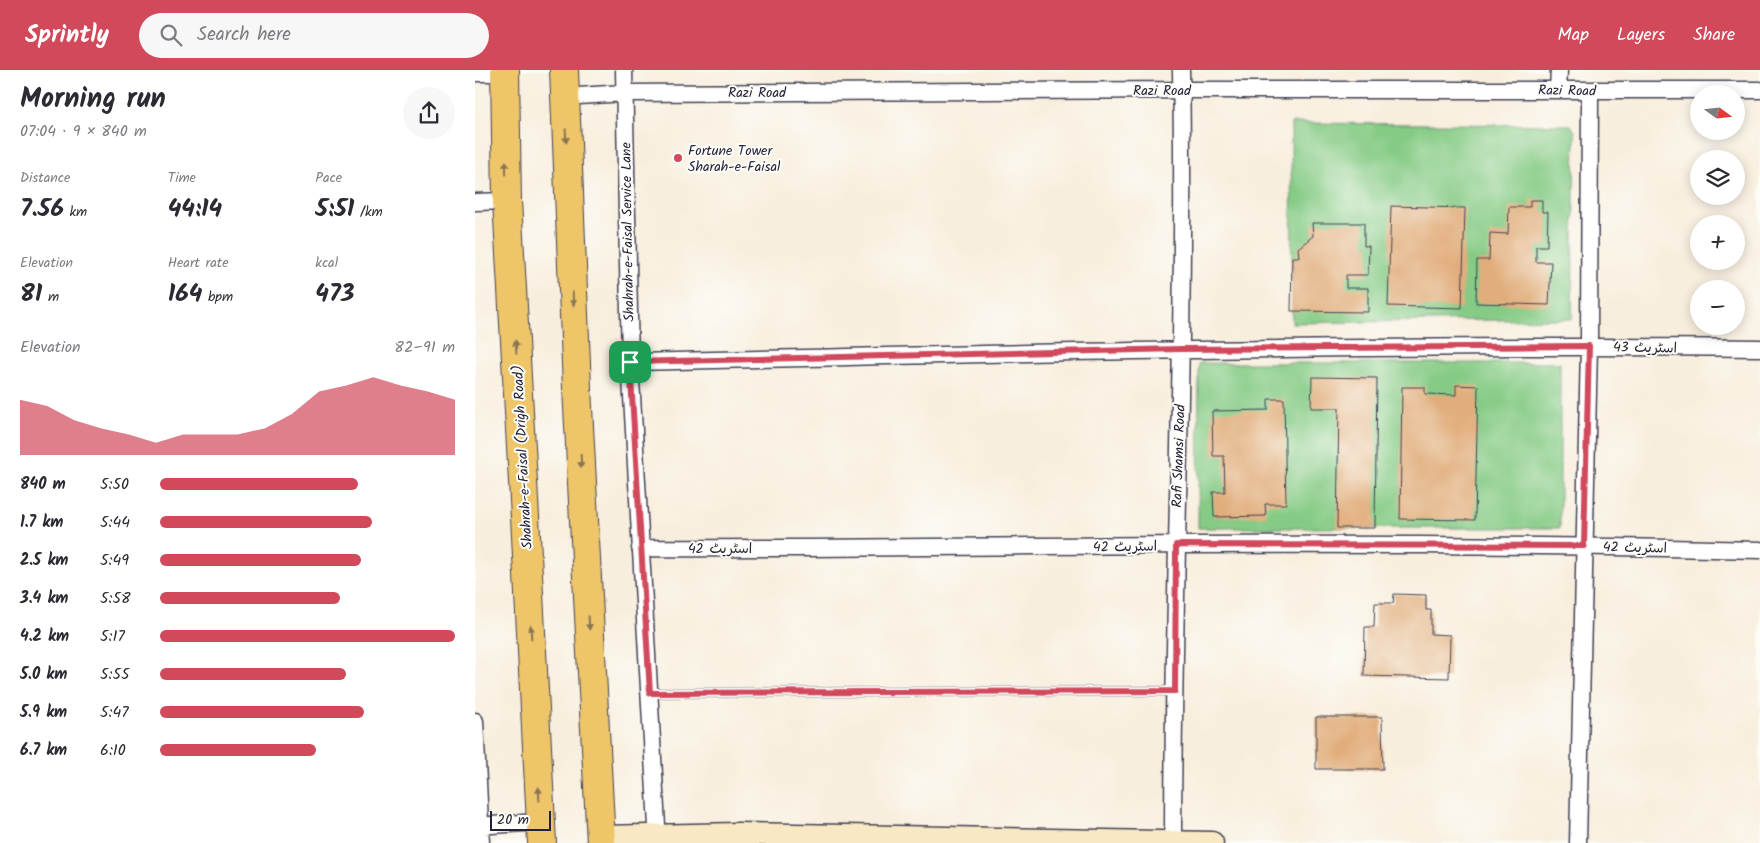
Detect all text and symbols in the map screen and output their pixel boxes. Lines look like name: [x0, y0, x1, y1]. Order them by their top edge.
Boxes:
search box: [139, 13, 489, 58]
text: Sprintly: [25, 16, 109, 55]
text: Search here: [197, 20, 291, 50]
icon: search: [157, 21, 185, 49]
text: Map: [1558, 21, 1589, 50]
text: Layers: [1617, 21, 1665, 50]
text: Share: [1693, 21, 1735, 50]
text: Morning run: [20, 77, 166, 122]
street label: Razi Road: [1538, 79, 1597, 103]
street label: Razi Road: [1133, 80, 1192, 102]
street label: Razi Road: [728, 82, 787, 104]
north arrow: [1690, 85, 1745, 140]
map controls: [1690, 85, 1745, 335]
button: share: [403, 87, 455, 139]
text: 07:04 · 9 × 840 m: [20, 119, 147, 144]
one-way arrow: [562, 128, 570, 144]
place label: Fortune Tower Sharah-e-Faisal: [688, 140, 781, 178]
street label: Shahrah-e-Faisal Service Lane: [615, 141, 641, 322]
button: layers: [1690, 150, 1745, 205]
marker: Fortune Tower Sharah-e-Faisal: [672, 152, 684, 164]
one-way arrow: [502, 159, 510, 175]
text: Distance: [20, 167, 70, 189]
text: Time: [168, 167, 196, 189]
text: Pace: [315, 167, 342, 189]
text: 7.56: [20, 189, 64, 229]
text: 44:14: [168, 189, 222, 229]
text: 5:51: [315, 189, 354, 229]
text: km: [64, 201, 87, 223]
text: /km: [354, 201, 383, 223]
button: +: [1690, 215, 1745, 270]
text: Elevation: [20, 252, 73, 274]
text: Heart rate: [168, 252, 229, 274]
text: kcal: [315, 252, 338, 274]
text: 81: [20, 274, 42, 314]
text: 164: [168, 274, 202, 314]
text: 473: [315, 274, 354, 314]
button: −: [1690, 280, 1745, 335]
text: m: [42, 286, 59, 308]
text: bpm: [202, 286, 233, 308]
one-way arrow: [569, 291, 577, 307]
text: Elevation: [20, 335, 81, 360]
text: 82–91 m: [394, 335, 455, 360]
street label: اسٹریٹ 43: [1613, 336, 1677, 360]
one-way arrow: [511, 339, 519, 355]
pin: [609, 341, 651, 383]
icon: arrive: [616, 348, 644, 376]
street label: Shahrah-e-Faisal (Drigh Road): [507, 364, 539, 550]
street label: Rafi Shamsi Road: [1166, 403, 1192, 508]
one-way arrow: [577, 453, 585, 469]
text: 840 m: [20, 472, 66, 497]
text: 5:50: [100, 472, 129, 497]
text: 1.7 km: [20, 510, 63, 535]
text: 5:44: [100, 510, 130, 535]
street label: اسٹریٹ 42: [1093, 535, 1157, 559]
street label: اسٹریٹ 42: [1603, 536, 1667, 560]
street label: اسٹریٹ 42: [688, 538, 752, 560]
text: 2.5 km: [20, 548, 68, 573]
text: 5:49: [100, 548, 129, 573]
text: 3.4 km: [20, 586, 68, 611]
text: 5:58: [100, 586, 131, 611]
one-way arrow: [586, 615, 594, 631]
text: 4.2 km: [20, 624, 69, 649]
text: 5:17: [100, 624, 125, 649]
one-way arrow: [527, 624, 535, 640]
text: 5.0 km: [20, 662, 67, 687]
text: 5:55: [100, 662, 130, 687]
text: 5.9 km: [20, 700, 67, 725]
text: 5:47: [100, 700, 129, 725]
text: 6.7 km: [20, 738, 67, 763]
text: 6:10: [100, 738, 126, 763]
one-way arrow: [535, 786, 543, 802]
scale bar: [490, 808, 551, 831]
text: 20 m: [497, 809, 529, 831]

